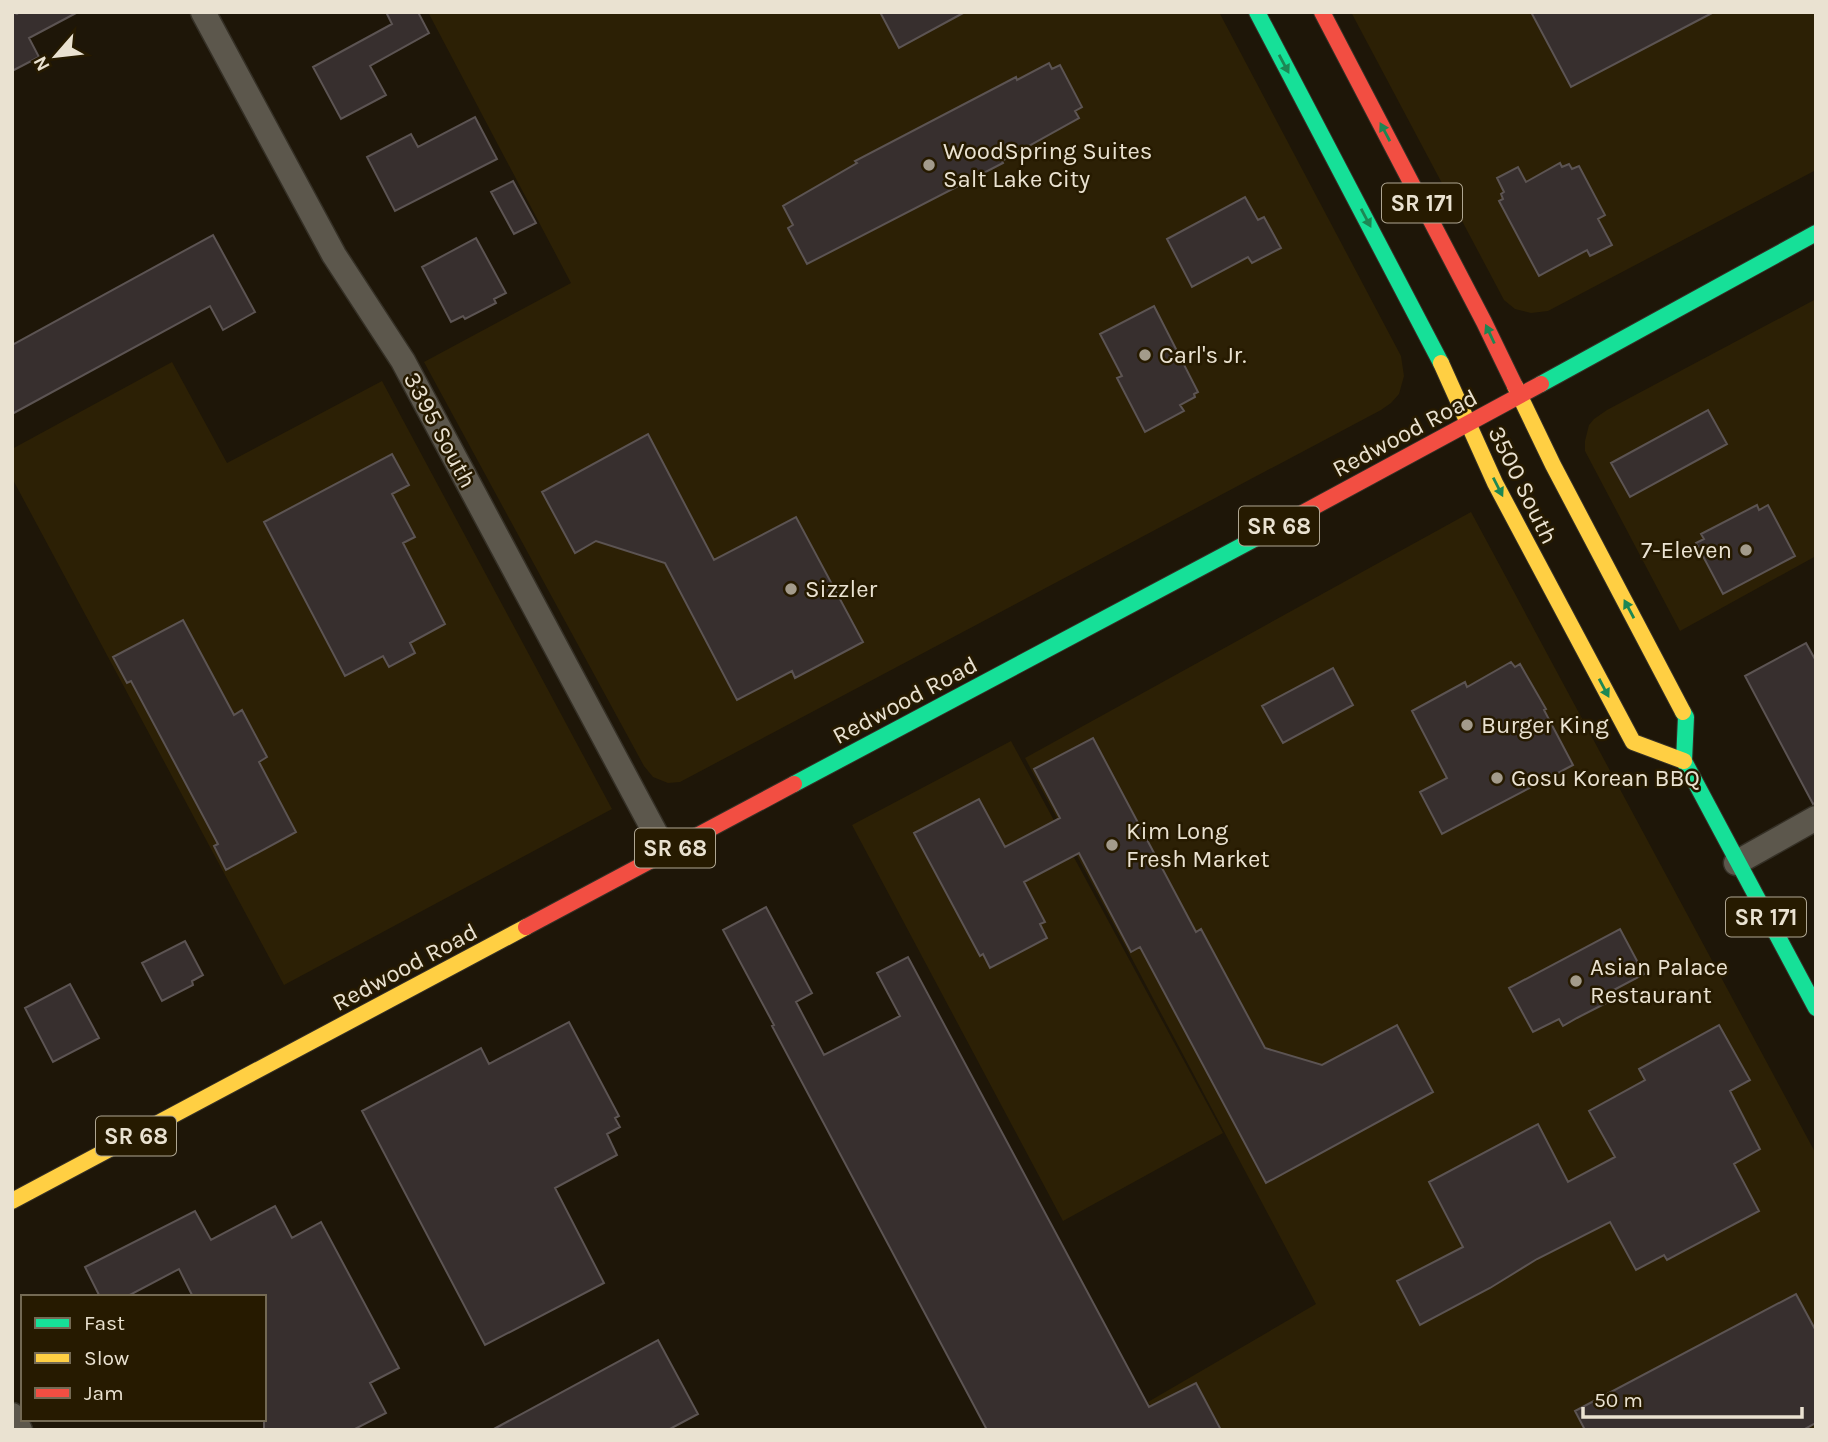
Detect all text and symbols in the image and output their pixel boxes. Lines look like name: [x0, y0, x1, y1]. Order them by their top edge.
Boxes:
north arrow: [21, 21, 91, 91]
text: N: [29, 52, 55, 75]
one-way arrow: [1277, 54, 1289, 74]
one-way arrow: [1380, 122, 1391, 142]
place label: WoodSpring Suites Salt Lake City: [943, 137, 1152, 193]
marker: WoodSpring Suites Salt Lake City: [921, 157, 937, 173]
road number: SR 171: [1382, 184, 1462, 222]
one-way arrow: [1360, 209, 1372, 228]
one-way arrow: [1485, 324, 1496, 344]
place label: Carl's Jr.: [1159, 341, 1247, 369]
marker: Carl's Jr.: [1137, 347, 1153, 363]
street label: 3395 South: [398, 367, 482, 493]
street label: Redwood Road: [1328, 383, 1482, 483]
street label: 3500 South: [1482, 422, 1564, 548]
one-way arrow: [1492, 477, 1503, 497]
road number: SR 68: [1239, 506, 1319, 546]
place label: 7-Eleven: [1641, 536, 1732, 564]
marker: 7-Eleven: [1738, 542, 1754, 558]
place label: Sizzler: [805, 575, 877, 603]
marker: Sizzler: [783, 581, 799, 597]
one-way arrow: [1623, 599, 1635, 619]
street label: Redwood Road: [828, 650, 982, 750]
one-way arrow: [1598, 678, 1609, 698]
place label: Burger King: [1481, 711, 1609, 739]
marker: Burger King: [1459, 717, 1475, 733]
place label: Gosu Korean BBQ: [1511, 764, 1700, 792]
marker: Gosu Korean BBQ: [1489, 770, 1505, 786]
place label: Kim Long Fresh Market: [1126, 817, 1269, 873]
road number: SR 68: [635, 828, 715, 868]
marker: Kim Long Fresh Market: [1104, 837, 1120, 853]
road number: SR 171: [1726, 898, 1806, 936]
street label: Redwood Road: [328, 917, 482, 1017]
place label: Asian Palace Restaurant: [1590, 953, 1728, 1009]
marker: Asian Palace Restaurant: [1568, 973, 1584, 989]
road number: SR 68: [96, 1116, 176, 1156]
legend: [21, 1295, 266, 1421]
text: Fast: [84, 1311, 125, 1335]
text: Slow: [84, 1346, 129, 1370]
scale bar: [1583, 1376, 1802, 1420]
text: Jam: [84, 1381, 124, 1405]
text: 50 m: [1594, 1388, 1643, 1412]

